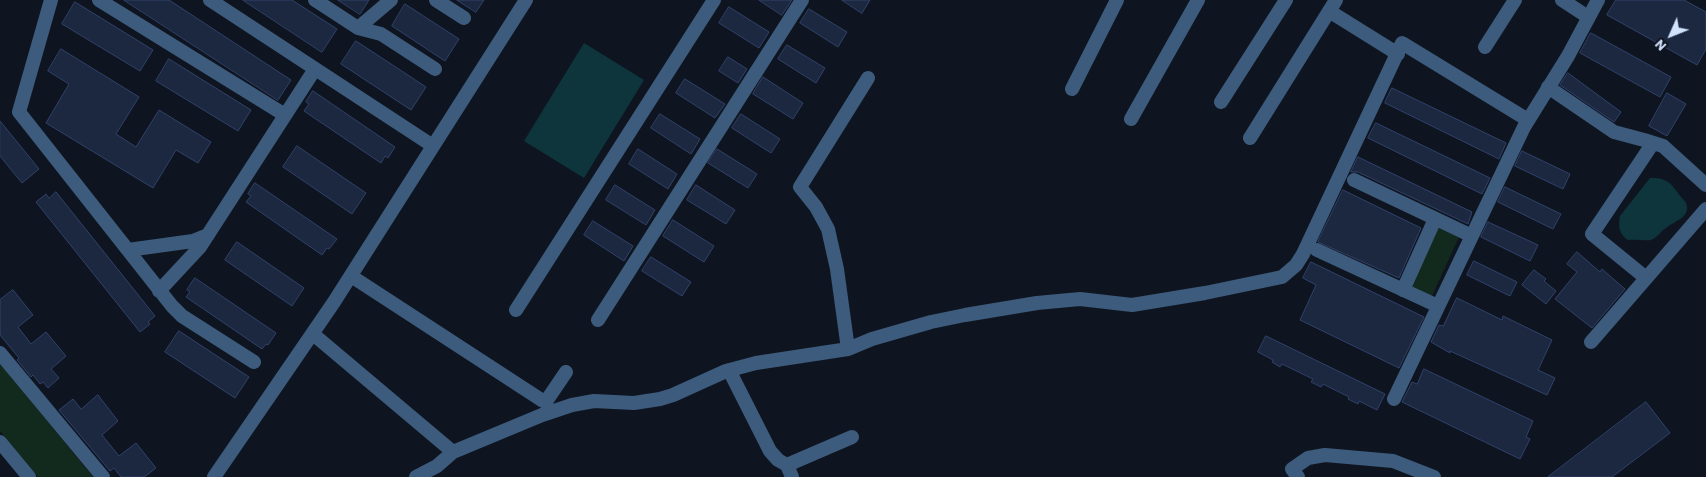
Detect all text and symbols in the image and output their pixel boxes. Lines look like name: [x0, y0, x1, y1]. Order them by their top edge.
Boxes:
north arrow: [1646, 10, 1696, 60]
text: N: [1651, 37, 1669, 55]

